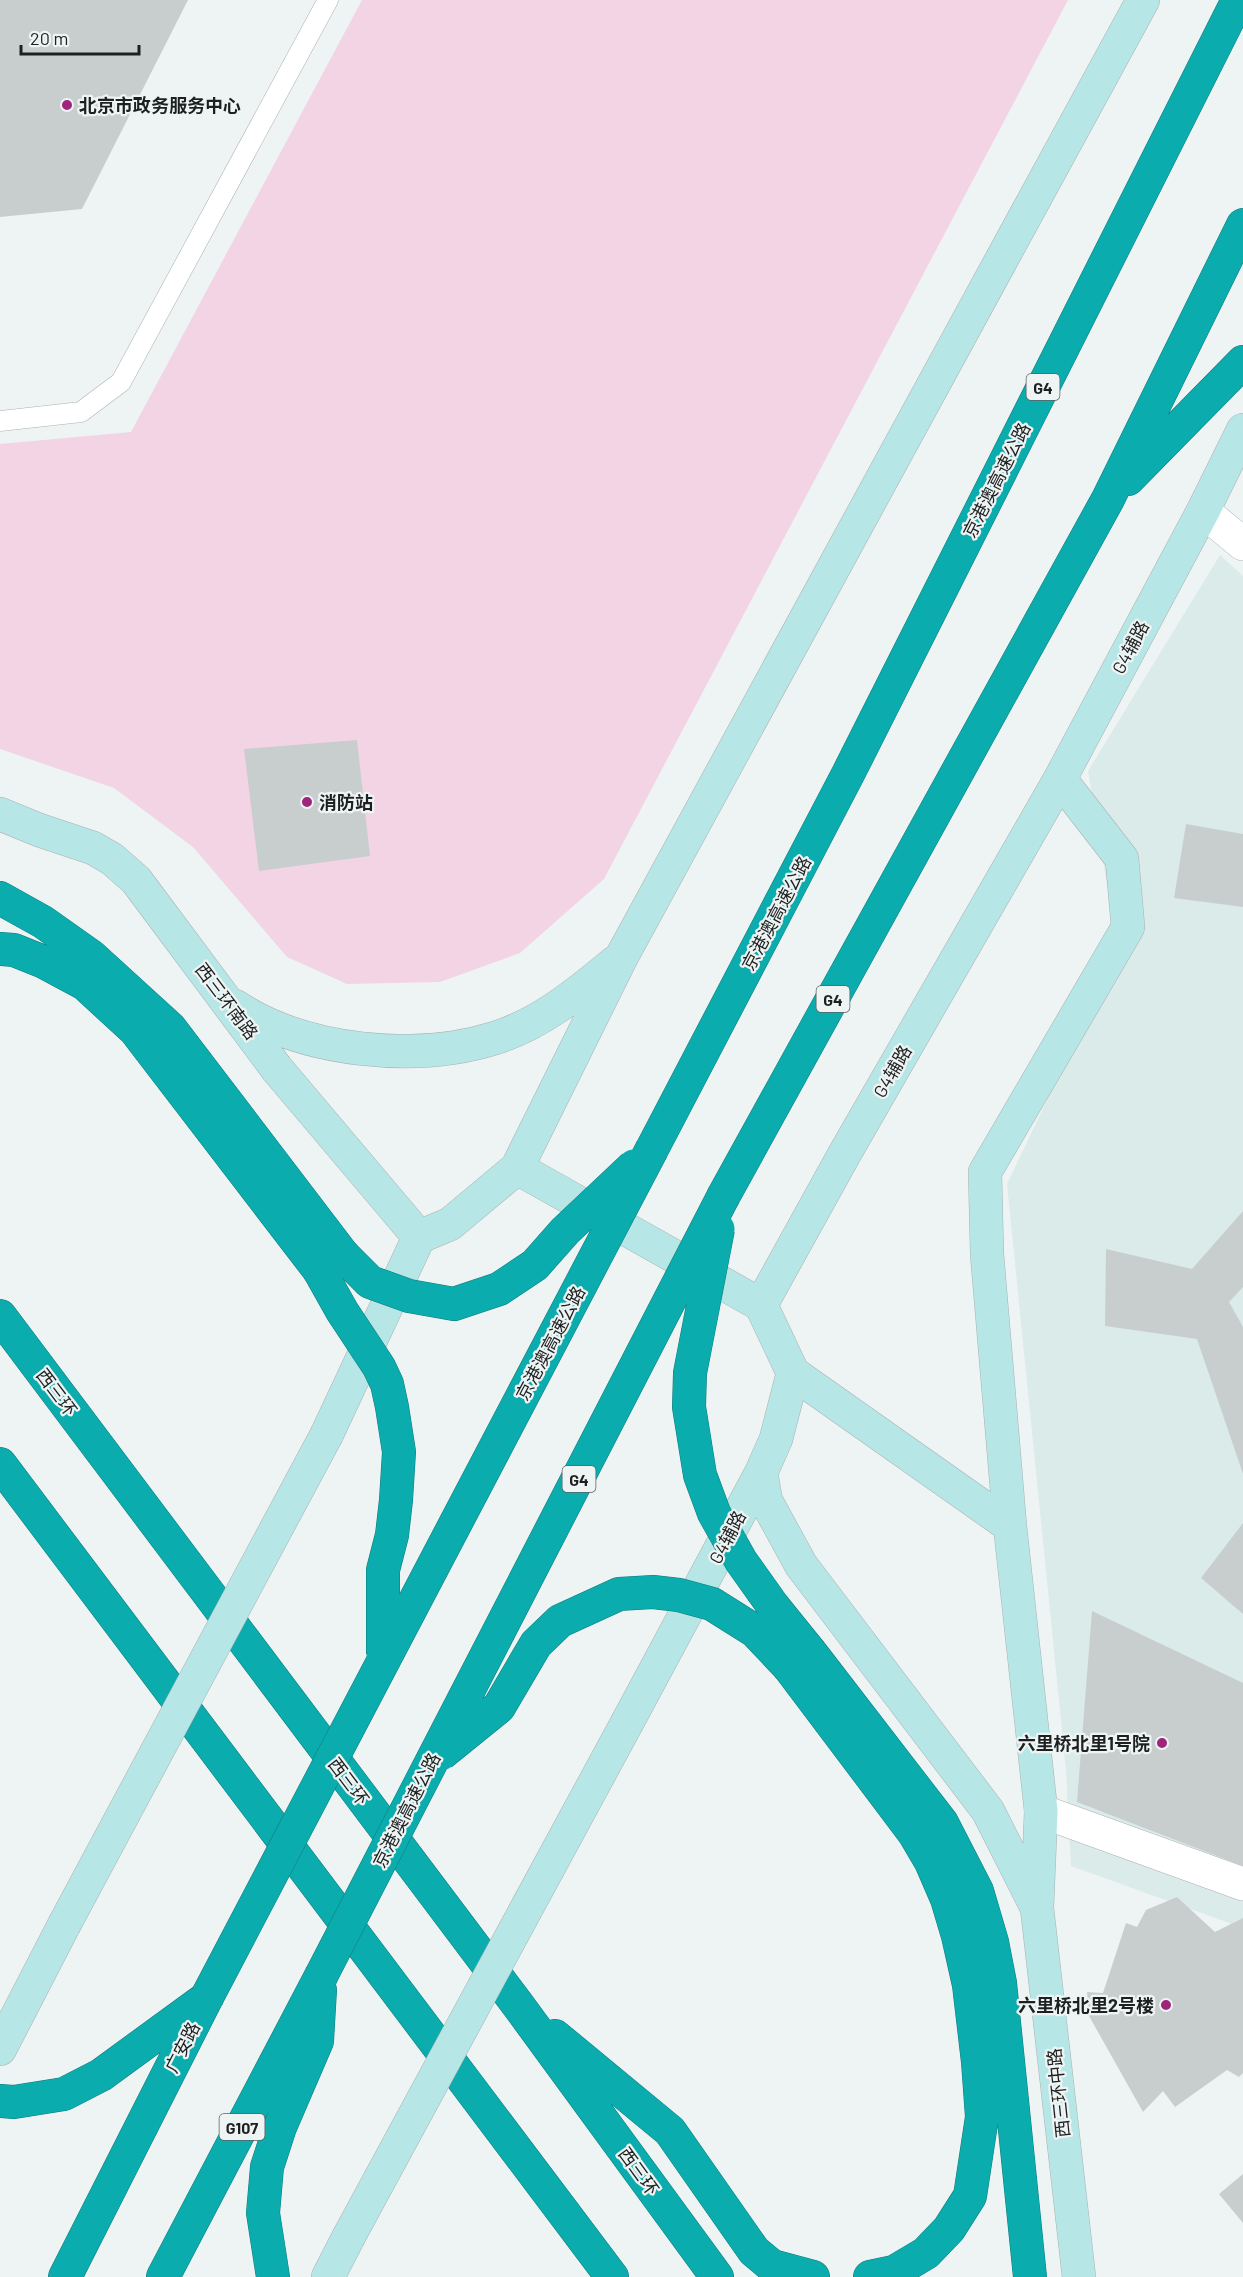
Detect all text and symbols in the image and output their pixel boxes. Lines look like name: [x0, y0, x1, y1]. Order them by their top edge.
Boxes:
scale bar: [21, 18, 140, 56]
text: 20 m: [30, 27, 68, 49]
place label: 北京市政务服务中心: [79, 94, 241, 116]
marker: 北京市政务服务中心: [60, 98, 74, 112]
road number: G4: [1026, 374, 1060, 400]
street label: 京港澳高速公路: [958, 419, 1034, 541]
street label: G4辅路: [1107, 617, 1153, 677]
place label: 消防站: [319, 791, 373, 813]
marker: 消防站: [300, 795, 314, 809]
street label: 京港澳高速公路: [737, 852, 815, 974]
street label: 西三环南路: [191, 958, 263, 1044]
road number: G4: [816, 986, 850, 1012]
street label: G4辅路: [868, 1041, 916, 1101]
street label: 京港澳高速公路: [511, 1282, 589, 1404]
street label: 西三环: [32, 1364, 82, 1420]
road number: G4: [562, 1466, 596, 1492]
street label: G4辅路: [704, 1507, 750, 1567]
place label: 六里桥北里1号院: [1018, 1732, 1150, 1754]
marker: 六里桥北里1号院: [1155, 1736, 1169, 1750]
street label: 京港澳高速公路: [368, 1749, 444, 1871]
street label: 西三环: [324, 1753, 374, 1809]
place label: 六里桥北里2号楼: [1018, 1994, 1154, 2016]
marker: 六里桥北里2号楼: [1159, 1998, 1173, 2012]
street label: 广安路: [160, 2018, 204, 2076]
street label: 西三环中路: [1042, 2047, 1074, 2139]
road number: G107: [220, 2114, 264, 2140]
street label: 西三环: [614, 2143, 664, 2199]

